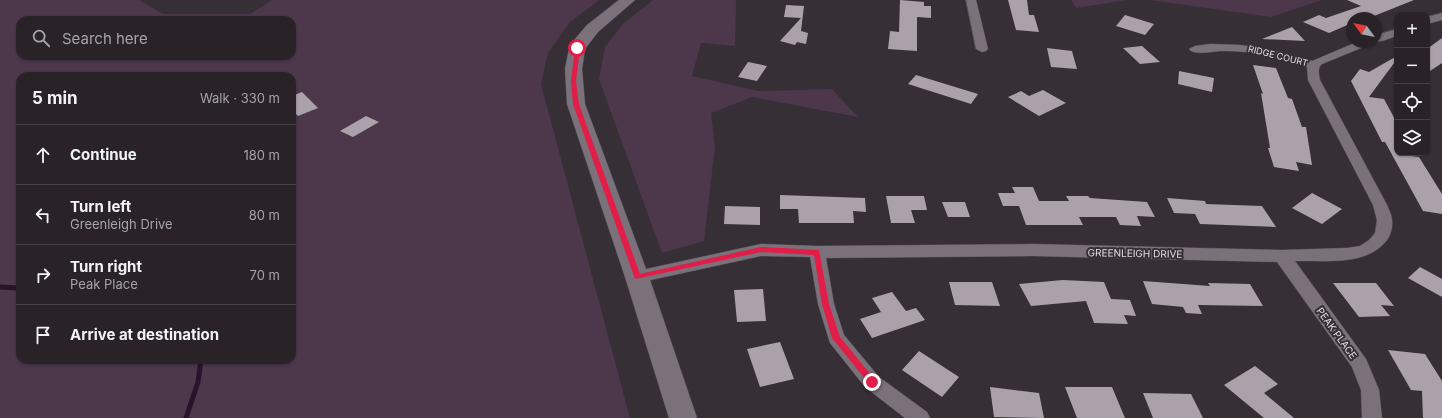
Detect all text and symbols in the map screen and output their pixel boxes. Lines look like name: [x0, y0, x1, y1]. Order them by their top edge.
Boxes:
north arrow: [1346, 12, 1382, 48]
map controls: [1394, 12, 1430, 156]
button: +: [1394, 12, 1430, 48]
search box: [16, 16, 296, 60]
icon: search: [30, 27, 52, 49]
text: Search here: [62, 29, 148, 48]
route start: [568, 39, 586, 57]
street label: RIDGE COURT: [1247, 43, 1309, 68]
button: −: [1394, 48, 1430, 84]
button: locate: [1394, 84, 1430, 120]
text: 5 min: [32, 88, 78, 108]
text: Walk · 330 m: [200, 90, 280, 106]
button: layers: [1394, 120, 1430, 156]
icon: ahead: [32, 144, 54, 166]
text: Continue: [70, 145, 137, 164]
text: 180 m: [243, 147, 280, 163]
text: Turn left: [70, 197, 131, 216]
icon: left: [32, 204, 54, 226]
text: 80 m: [249, 207, 280, 223]
text: Greenleigh Drive: [70, 216, 173, 232]
street label: GREENLEIGH DRIVE: [1088, 246, 1182, 260]
text: Turn right: [70, 257, 142, 276]
icon: right: [32, 264, 54, 286]
text: 70 m: [250, 267, 280, 283]
text: Peak Place: [70, 276, 138, 292]
street label: PEAK PLACE: [1314, 305, 1360, 361]
icon: arrive: [32, 324, 54, 346]
text: Arrive at destination: [70, 325, 219, 344]
route end: [863, 373, 881, 391]

